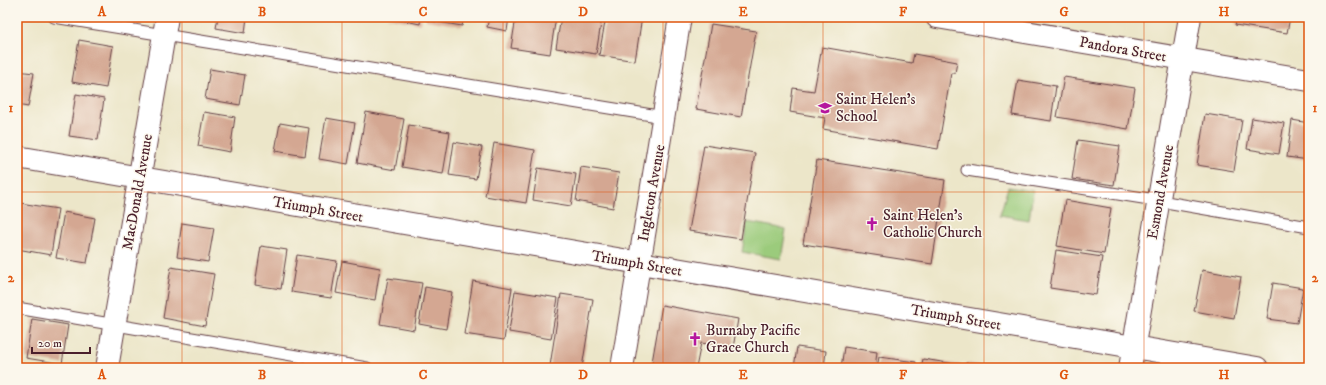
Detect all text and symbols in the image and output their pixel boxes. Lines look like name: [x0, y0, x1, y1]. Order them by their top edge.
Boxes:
text: A: [97, 4, 107, 20]
text: B: [258, 4, 266, 20]
text: C: [419, 4, 428, 20]
text: D: [578, 4, 588, 20]
text: E: [738, 4, 748, 20]
text: F: [899, 4, 908, 20]
text: G: [1059, 4, 1069, 20]
text: H: [1219, 4, 1230, 20]
street label: Pandora Street: [1078, 32, 1168, 67]
place label: Saint Helen's School: [836, 90, 916, 126]
text: 1: [9, 100, 14, 116]
school or university icon: Saint Helen's School: [817, 100, 833, 116]
text: 1: [1313, 100, 1318, 116]
street label: MacDonald Avenue: [118, 132, 157, 252]
street label: Ingleton Avenue: [634, 143, 669, 243]
street label: Esmond Avenue: [1143, 143, 1178, 241]
street label: Triumph Street: [271, 192, 365, 227]
place label: Saint Helen's Catholic Church: [883, 206, 982, 242]
church icon: Saint Helen's Catholic Church: [864, 216, 880, 232]
street label: Triumph Street: [590, 246, 684, 281]
text: 2: [8, 270, 15, 286]
text: 2: [1312, 270, 1319, 286]
street label: Triumph Street: [909, 300, 1003, 335]
place label: Burnaby Pacific Grace Church: [706, 321, 801, 357]
scale bar: [32, 329, 90, 355]
church icon: Burnaby Pacific Grace Church: [687, 331, 703, 347]
text: 20 m: [38, 336, 62, 351]
text: A: [97, 367, 107, 383]
text: B: [258, 367, 266, 383]
text: C: [419, 367, 428, 383]
text: D: [578, 367, 588, 383]
text: E: [738, 367, 748, 383]
text: F: [899, 367, 908, 383]
text: G: [1059, 367, 1069, 383]
text: H: [1219, 367, 1230, 383]

